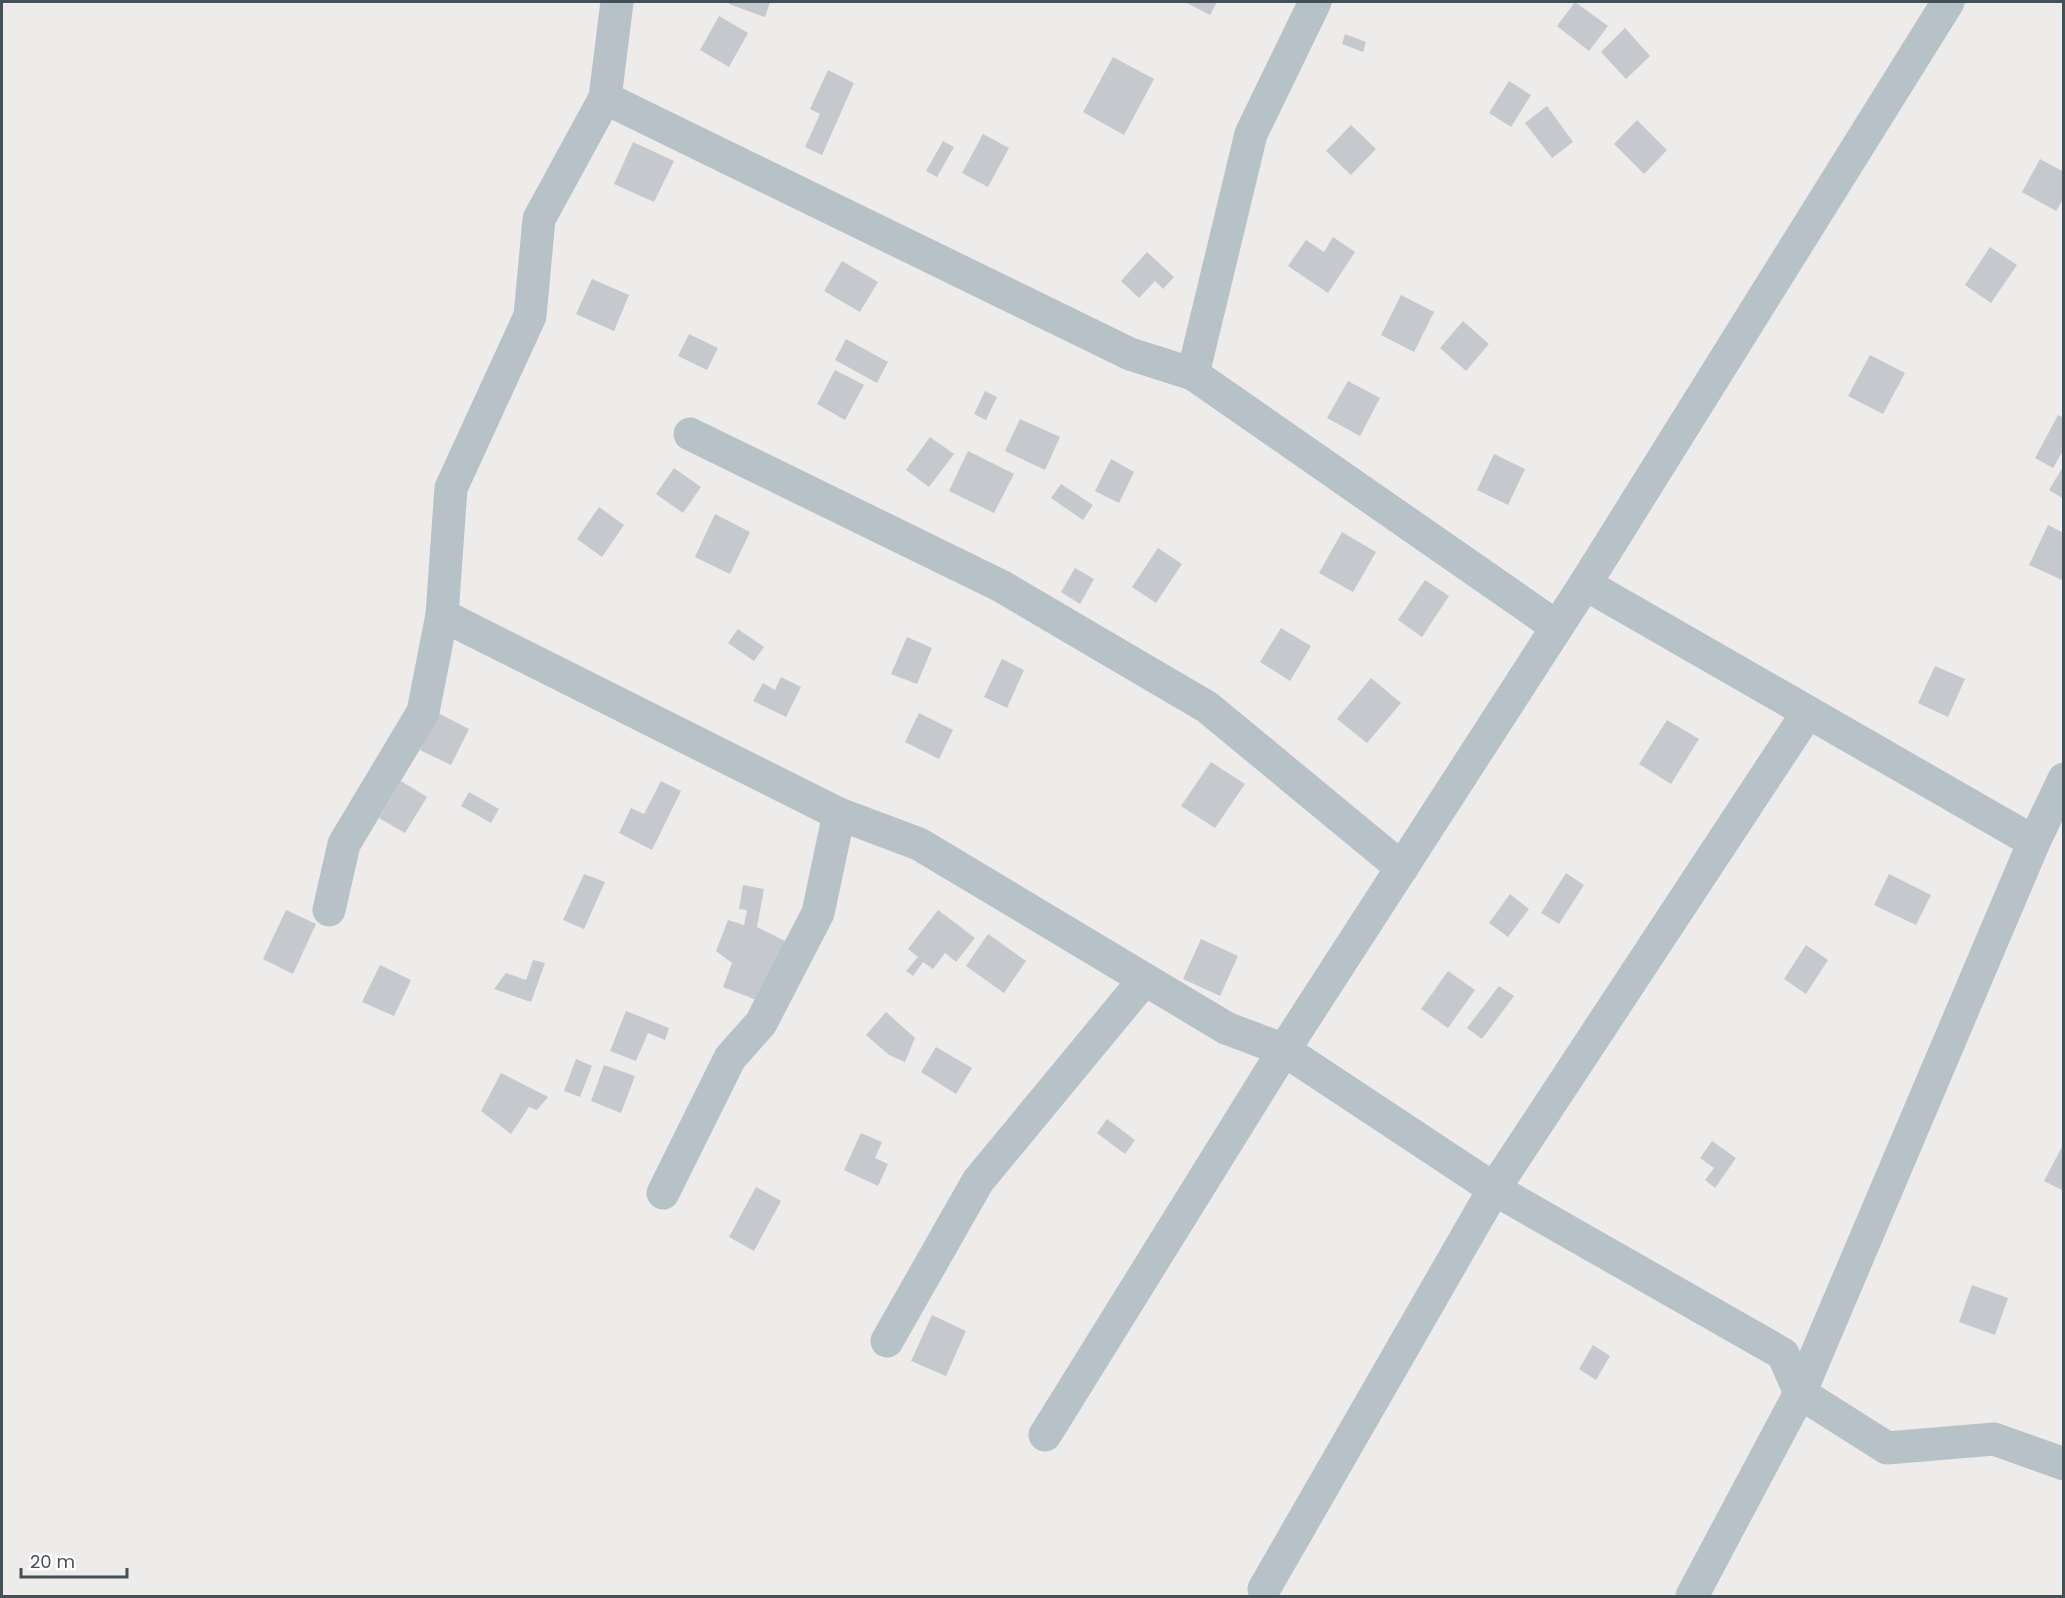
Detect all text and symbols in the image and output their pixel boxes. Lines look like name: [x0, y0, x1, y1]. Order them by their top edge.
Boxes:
scale bar: [21, 1541, 128, 1579]
text: 20 m: [30, 1549, 75, 1574]

